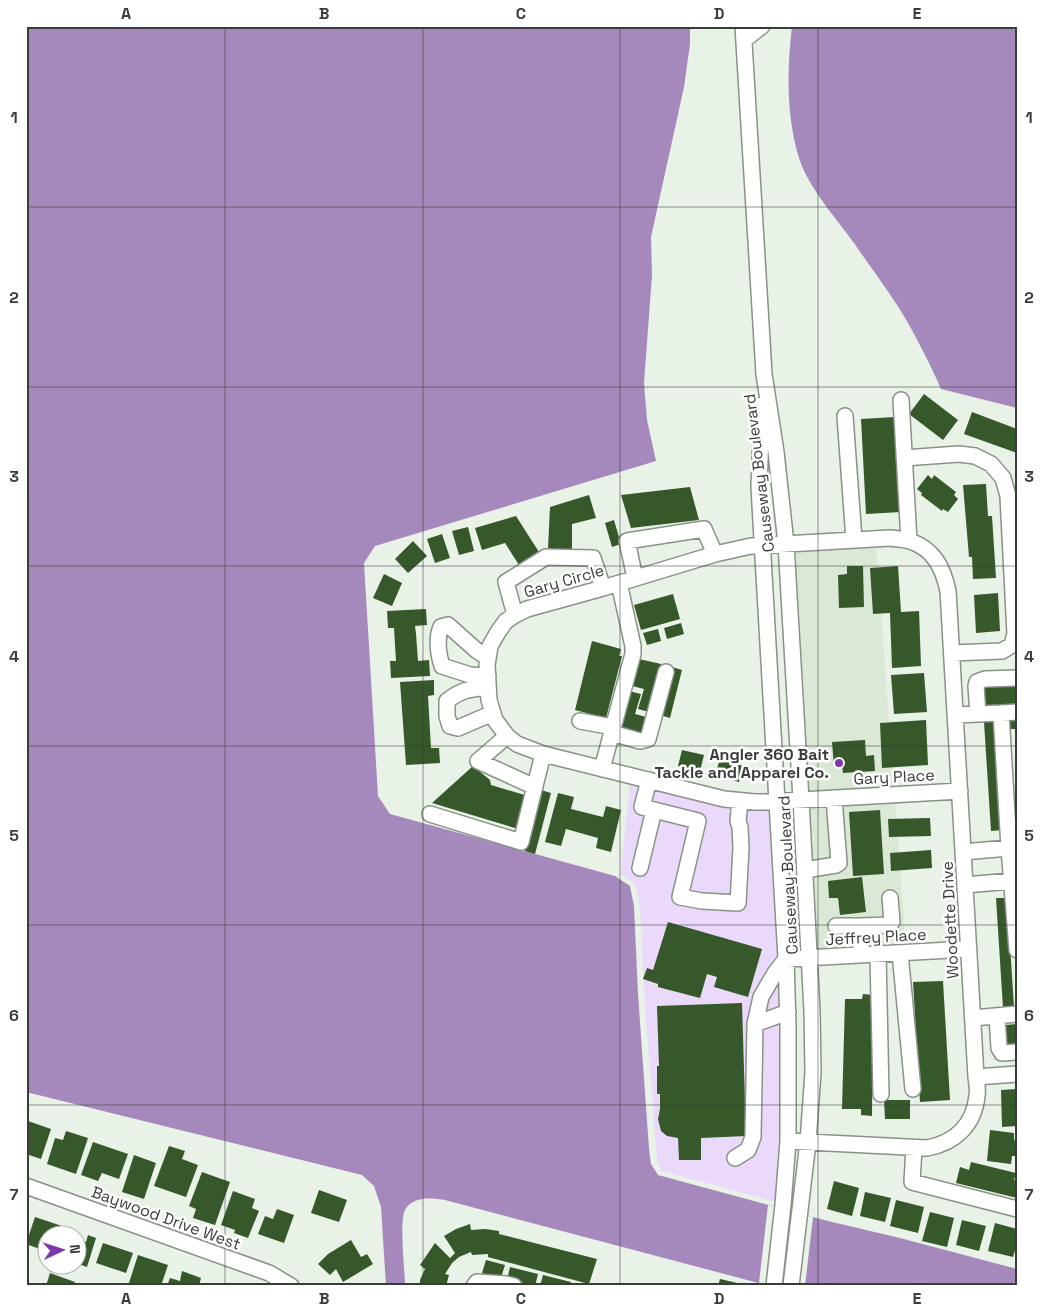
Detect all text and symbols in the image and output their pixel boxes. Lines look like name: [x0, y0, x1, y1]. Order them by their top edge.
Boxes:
text: A: [121, 3, 131, 24]
text: B: [319, 3, 329, 24]
text: C: [516, 3, 526, 24]
text: D: [714, 3, 724, 24]
text: E: [913, 3, 922, 24]
text: 1: [10, 107, 18, 128]
text: 1: [1025, 107, 1033, 128]
text: 2: [9, 287, 19, 308]
text: 2: [1024, 287, 1034, 308]
street label: Causeway Boulevard: [739, 393, 779, 553]
text: 3: [9, 466, 19, 487]
text: 3: [1024, 466, 1034, 487]
street label: Gary Circle: [521, 560, 607, 602]
text: 4: [9, 646, 19, 667]
text: 4: [1024, 646, 1034, 667]
place label: Angler 360 Bait Tackle and Apparel Co.: [655, 744, 829, 783]
marker: Angler 360 Bait Tackle and Apparel Co.: [833, 757, 845, 769]
street label: Gary Place: [853, 764, 935, 790]
street label: Causeway Boulevard: [773, 795, 803, 955]
text: 5: [9, 825, 19, 846]
text: 5: [1024, 825, 1034, 846]
street label: Woodette Drive: [936, 861, 964, 979]
street label: Jeffrey Place: [825, 924, 927, 950]
text: 6: [9, 1005, 19, 1026]
text: 6: [1024, 1005, 1034, 1026]
street label: Baywood Drive West: [88, 1181, 244, 1255]
text: 7: [10, 1184, 19, 1205]
text: 7: [1025, 1184, 1034, 1205]
north arrow: [38, 1224, 88, 1274]
text: N: [66, 1244, 84, 1254]
text: A: [121, 1288, 131, 1309]
text: B: [319, 1288, 329, 1309]
text: C: [516, 1288, 526, 1309]
text: D: [714, 1288, 724, 1309]
text: E: [913, 1288, 922, 1309]

